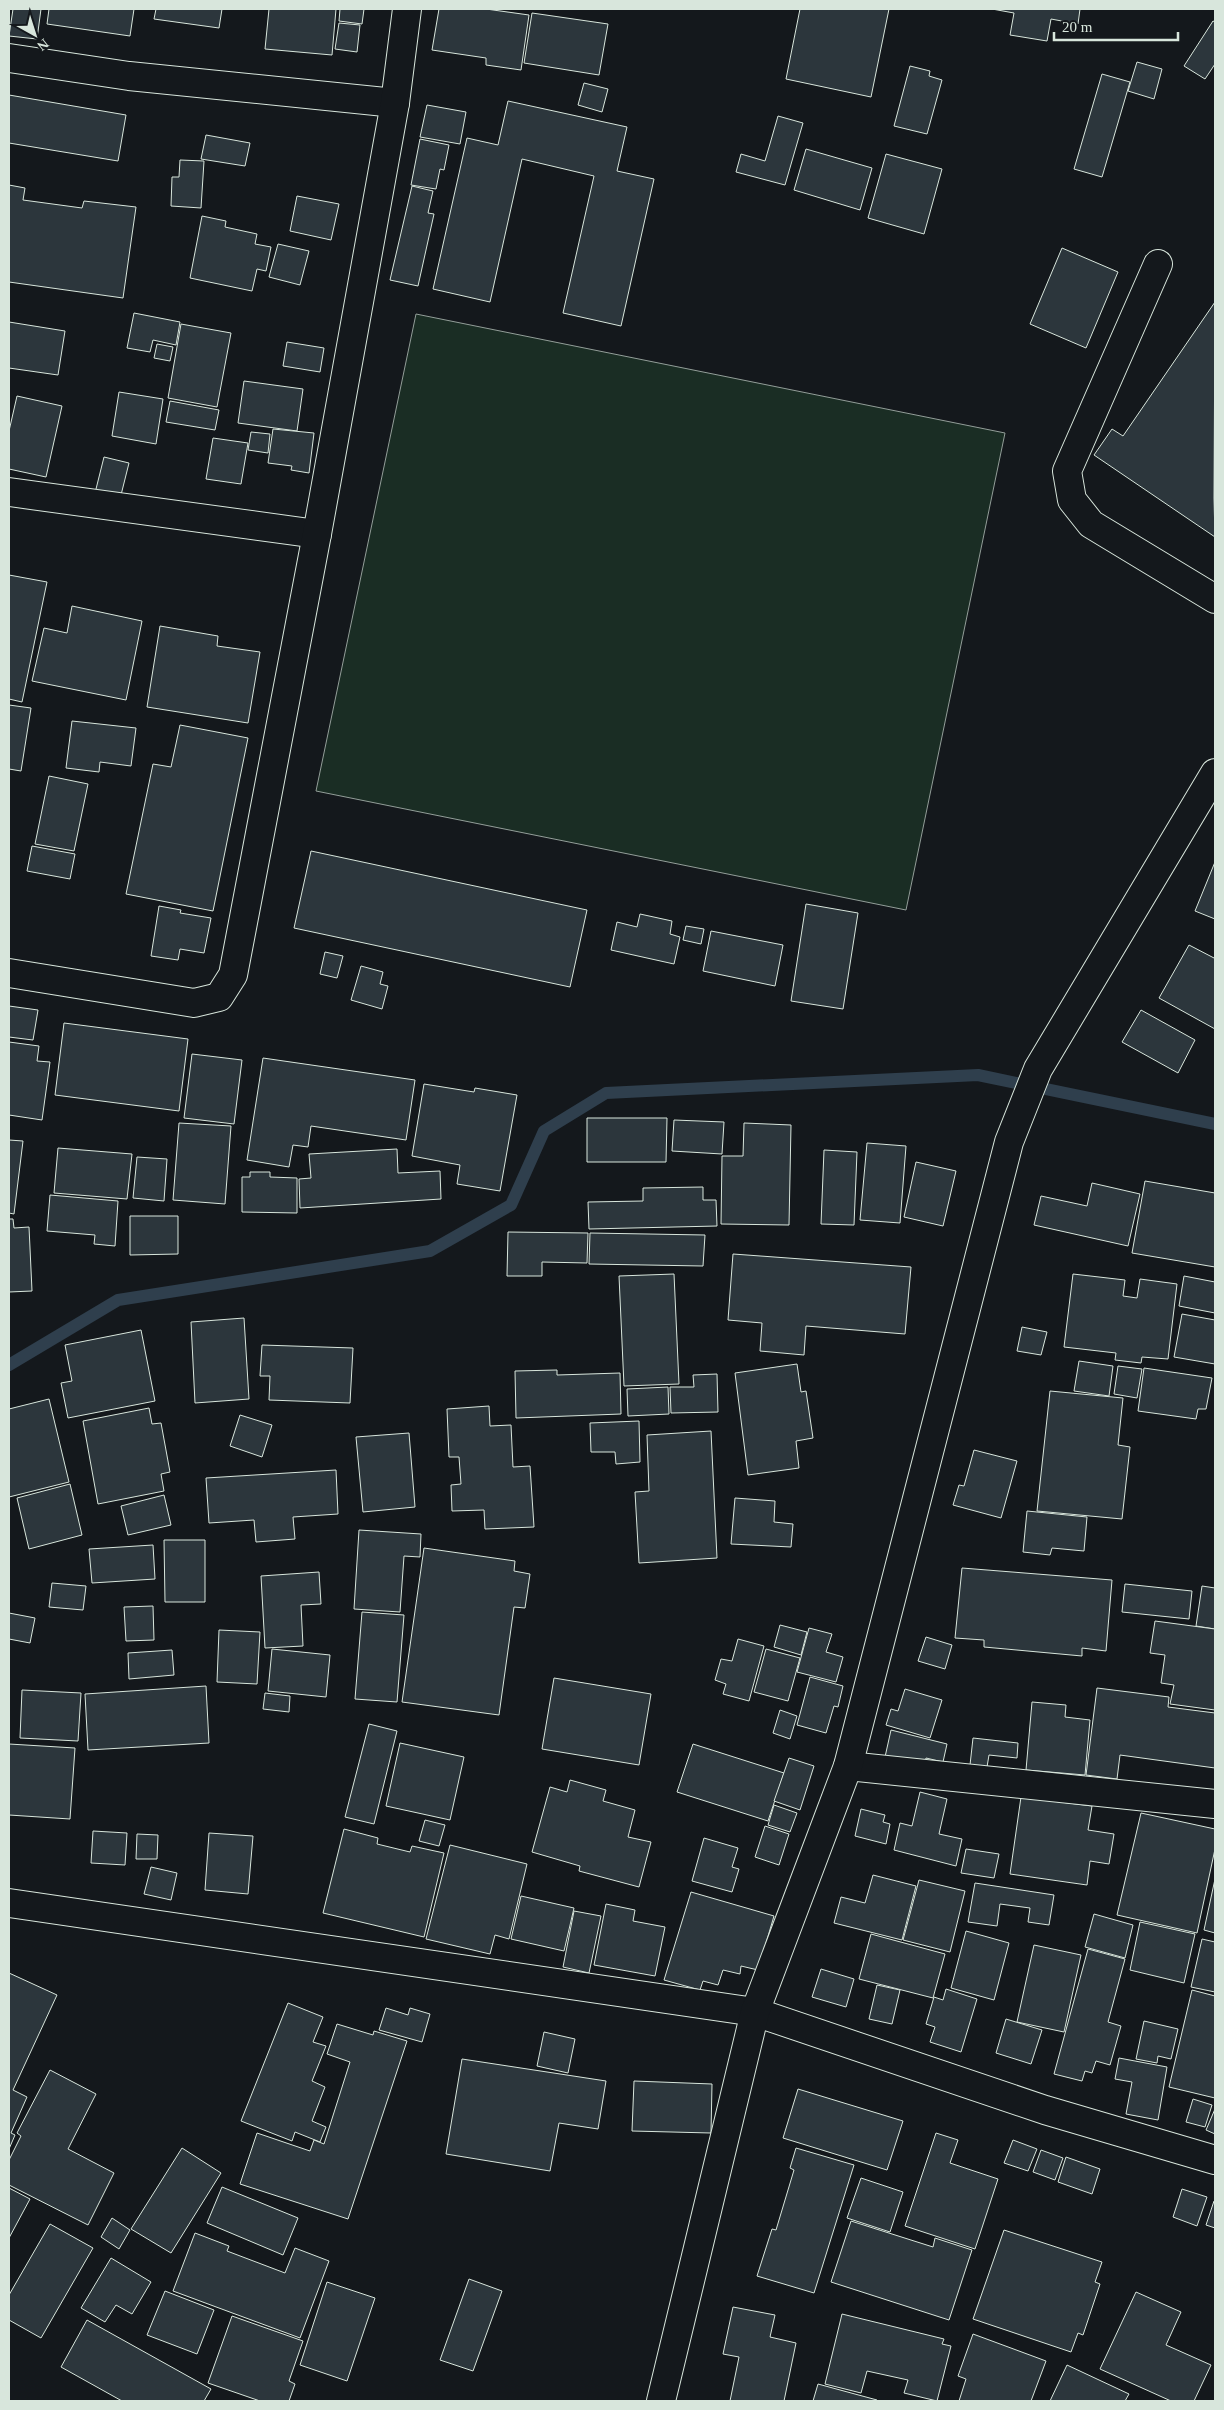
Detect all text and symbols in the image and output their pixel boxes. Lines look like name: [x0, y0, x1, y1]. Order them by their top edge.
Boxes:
north arrow: [10, 10, 60, 60]
scale bar: [1054, 10, 1178, 42]
text: 20 m: [1062, 19, 1093, 35]
text: N: [34, 36, 52, 54]

